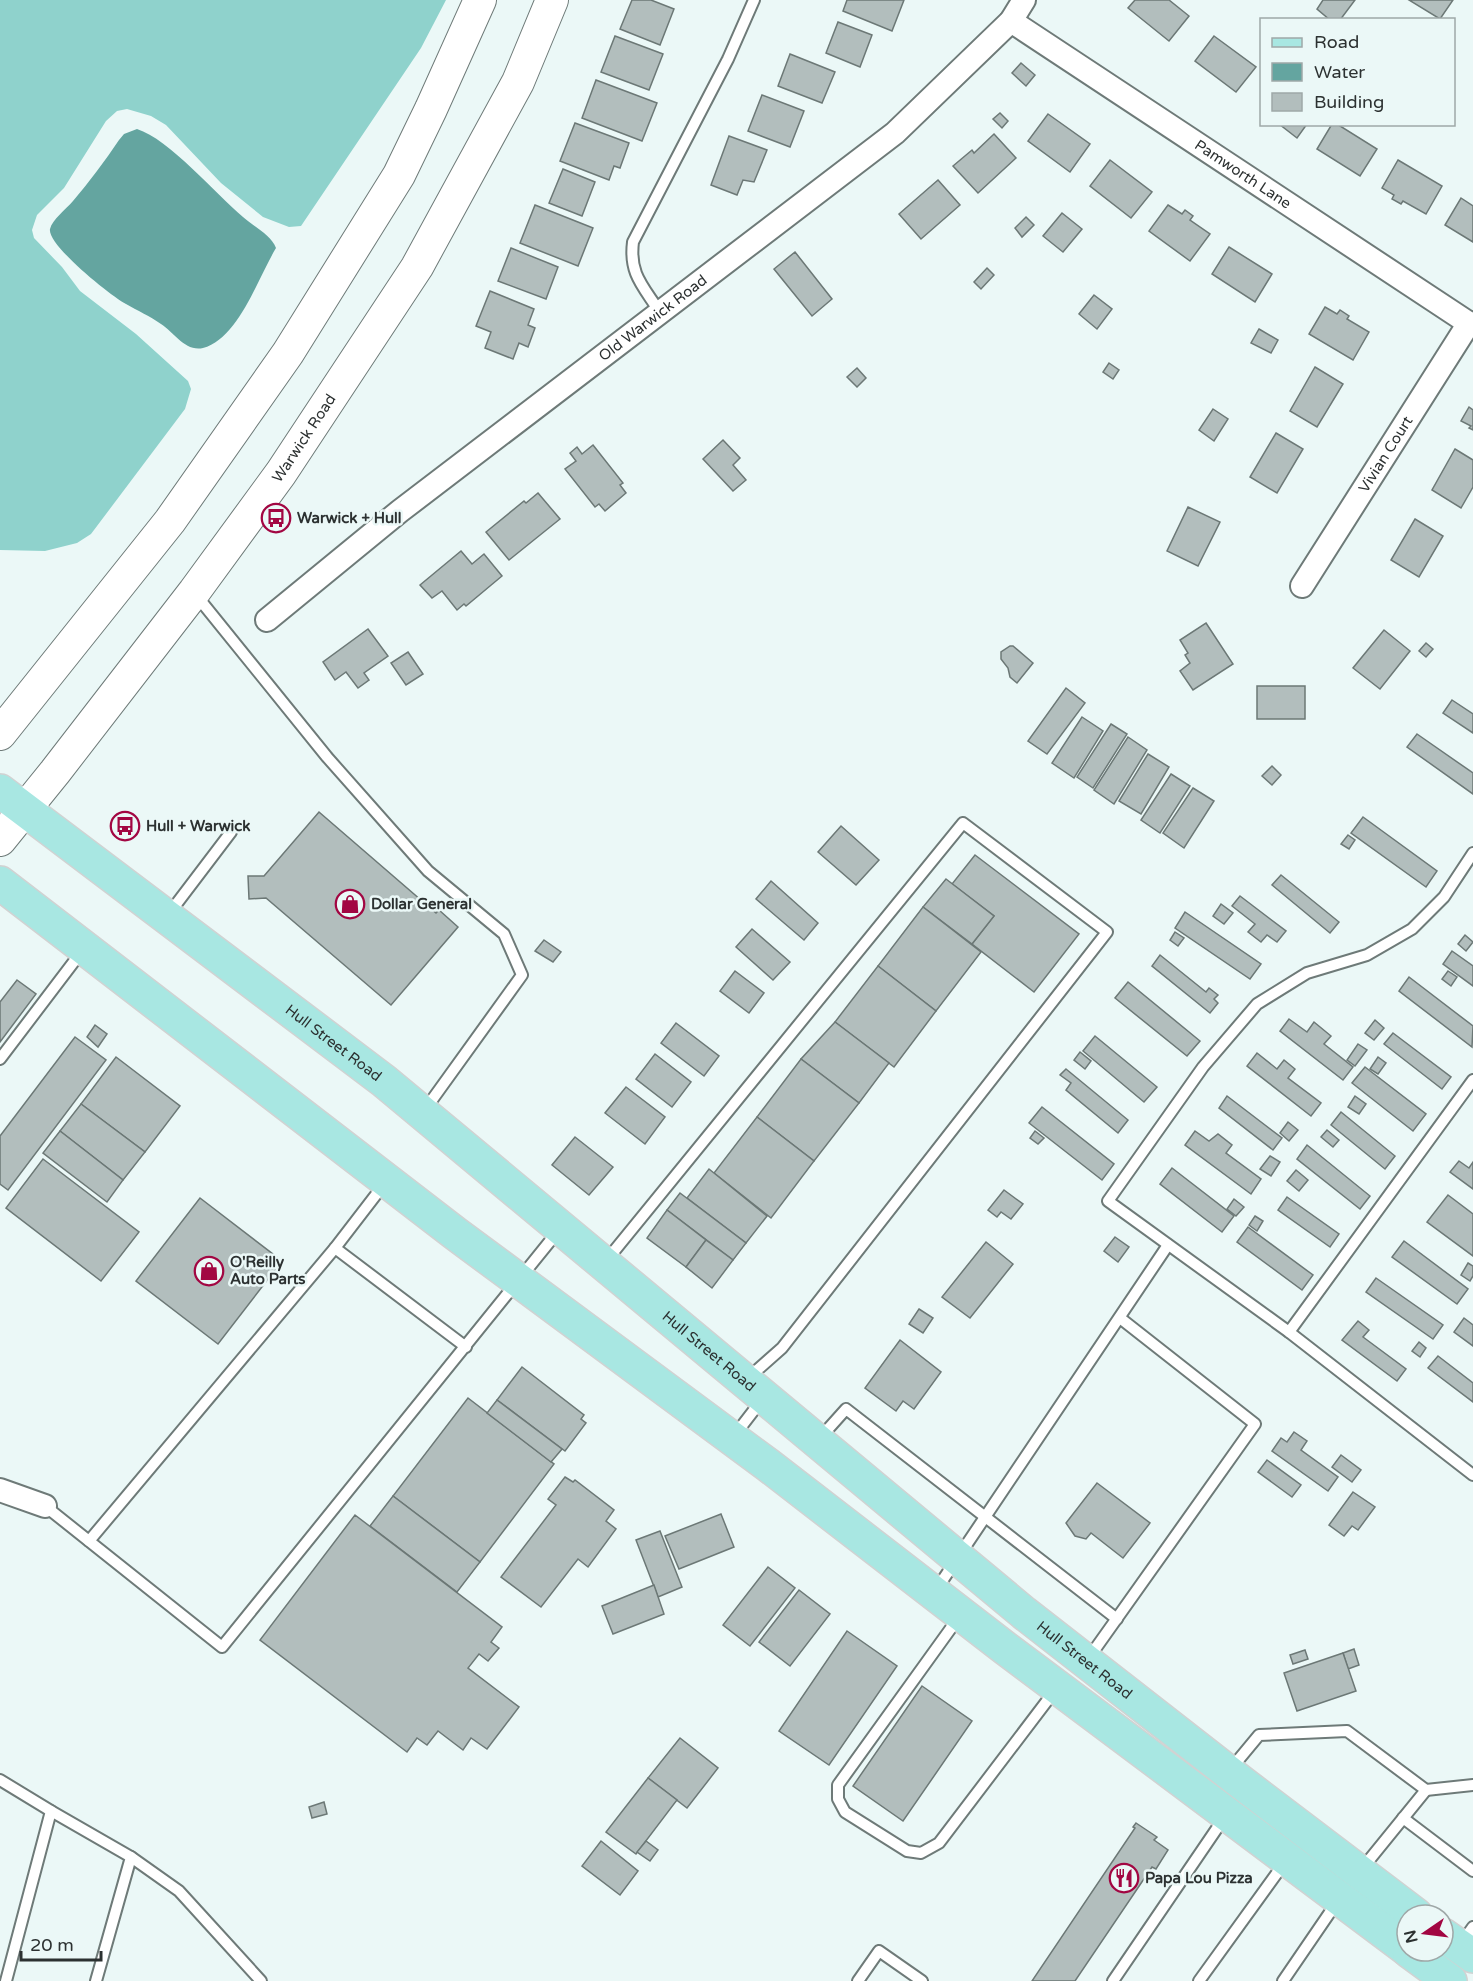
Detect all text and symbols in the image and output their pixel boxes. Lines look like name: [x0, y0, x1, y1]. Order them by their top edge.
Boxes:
legend: [1260, 18, 1455, 126]
text: Road: [1314, 31, 1359, 53]
text: Water: [1314, 61, 1365, 83]
text: Building: [1314, 91, 1384, 113]
street label: Pamworth Lane: [1191, 136, 1295, 213]
street label: Old Warwick Road: [595, 271, 710, 365]
street label: Warwick Road: [268, 391, 340, 486]
street label: Vivian Court: [1355, 412, 1417, 496]
bus stop icon: Warwick + Hull: [260, 502, 292, 534]
place label: Warwick + Hull: [297, 509, 402, 527]
bus stop icon: Hull + Warwick: [109, 810, 141, 842]
place label: Hull + Warwick: [146, 817, 251, 835]
shop icon: Dollar General: [334, 888, 366, 920]
place label: Dollar General: [371, 895, 472, 913]
street label: Hull Street Road: [282, 1001, 385, 1085]
place label: O'Reilly Auto Parts: [230, 1253, 306, 1288]
shop icon: O'Reilly Auto Parts: [193, 1255, 225, 1287]
street label: Hull Street Road: [659, 1307, 760, 1395]
street label: Hull Street Road: [1033, 1617, 1136, 1703]
restaurant icon: Papa Lou Pizza: [1108, 1862, 1140, 1894]
place label: Papa Lou Pizza: [1145, 1869, 1253, 1888]
north arrow: [1395, 1903, 1455, 1963]
scale bar: [21, 1924, 100, 1962]
text: N: [1400, 1928, 1423, 1945]
text: 20 m: [30, 1934, 74, 1956]

